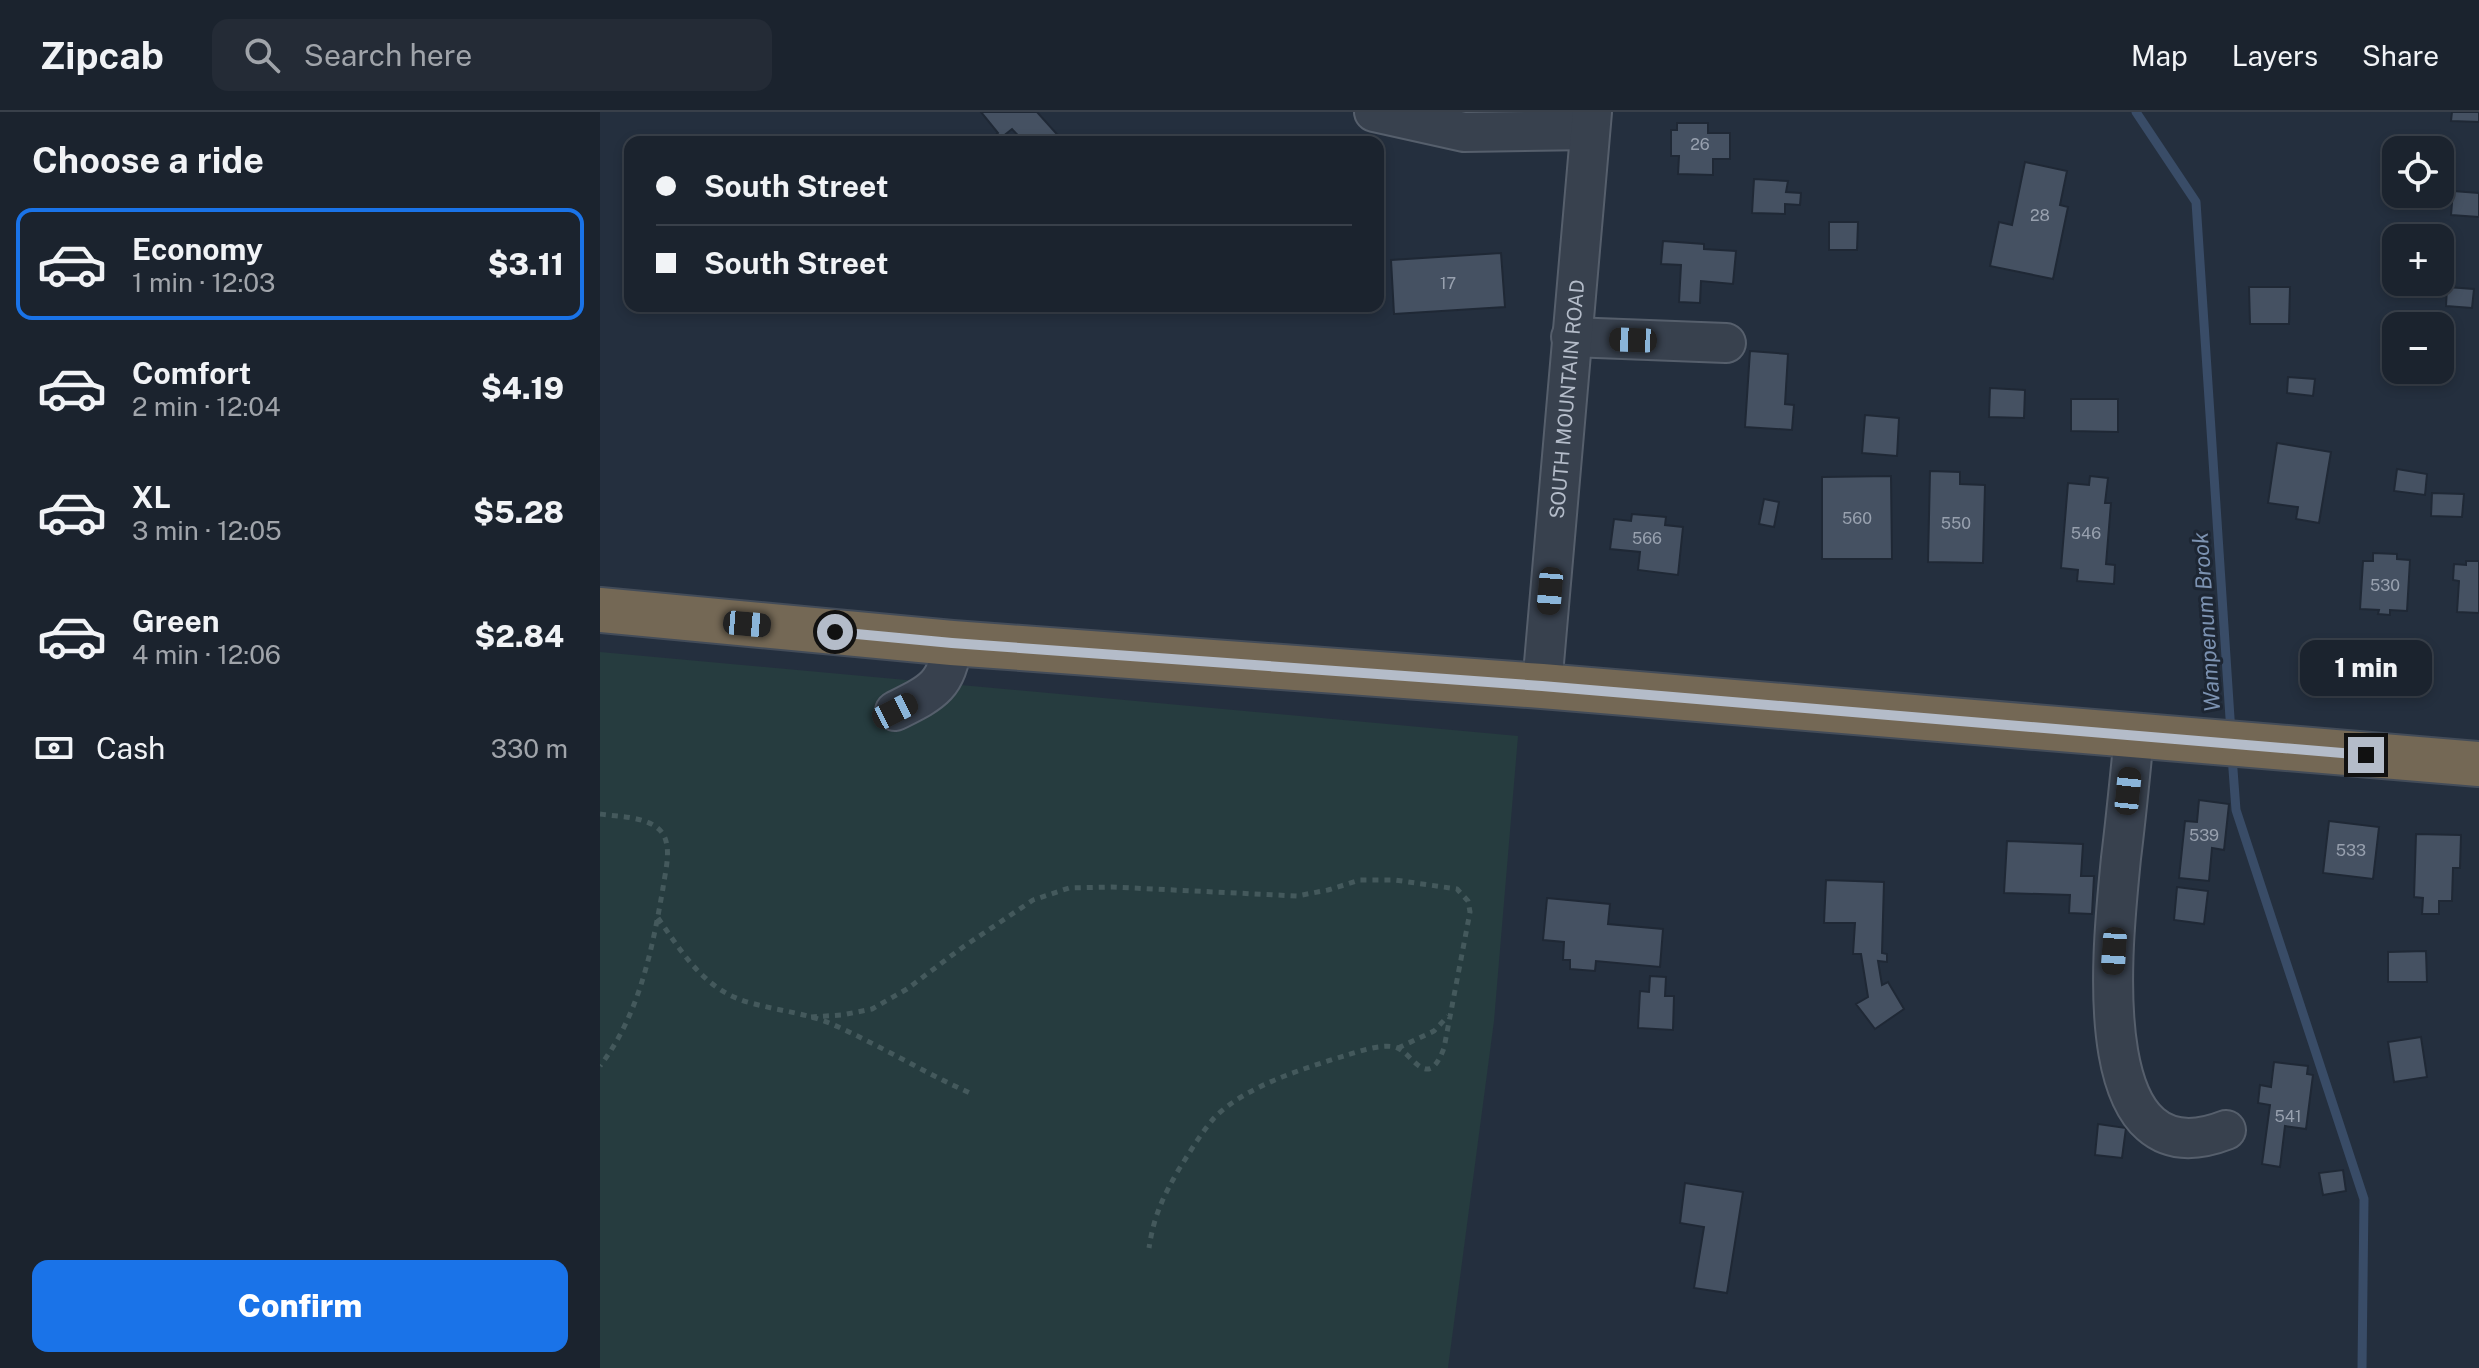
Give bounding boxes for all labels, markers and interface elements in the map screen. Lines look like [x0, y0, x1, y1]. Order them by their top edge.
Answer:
search box [212, 19, 772, 91]
text: Zipcab [40, 33, 164, 78]
icon: search [240, 33, 284, 77]
text: Search here [304, 37, 472, 73]
text: Map [2131, 39, 2188, 72]
text: Layers [2232, 39, 2318, 72]
text: Share [2362, 39, 2439, 72]
house number: 26 [1690, 135, 1710, 154]
map controls [2382, 136, 2454, 384]
button: locate [2382, 136, 2454, 208]
text: Choose a ride [32, 139, 264, 181]
text: South Street [704, 168, 888, 204]
house number: 28 [2030, 206, 2050, 225]
button: + [2382, 224, 2454, 296]
icon: car [36, 228, 108, 300]
text: Economy [132, 231, 263, 267]
text: South Street [704, 245, 888, 281]
text: $3.11 [488, 246, 564, 282]
text: 1 min · 12:03 [132, 267, 276, 298]
house number: 17 [1440, 274, 1456, 293]
street label: SOUTH MOUNTAIN ROAD [1545, 278, 1589, 520]
button: − [2382, 312, 2454, 384]
car [1609, 327, 1657, 353]
icon: car [36, 352, 108, 424]
text: Comfort [132, 355, 251, 391]
text: $4.19 [481, 370, 564, 406]
text: 2 min · 12:04 [132, 391, 281, 422]
icon: car [36, 476, 108, 548]
text: XL [132, 479, 171, 515]
text: $5.28 [473, 494, 564, 530]
house number: 560 [1842, 509, 1872, 528]
house number: 550 [1941, 514, 1971, 533]
text: 3 min · 12:05 [132, 515, 282, 546]
house number: 546 [2071, 524, 2101, 543]
house number: 566 [1632, 529, 1662, 548]
water label: Wampenum Brook [2187, 531, 2225, 713]
car [1536, 566, 1564, 616]
house number: 530 [2370, 576, 2400, 595]
icon: car [36, 600, 108, 672]
text: Green [132, 603, 219, 639]
car [722, 610, 772, 638]
route start [817, 614, 853, 650]
text: $2.84 [475, 618, 564, 654]
text: 4 min · 12:06 [132, 639, 281, 670]
callout: 1 min [2300, 639, 2432, 695]
text: 1 min [2334, 652, 2398, 683]
car [868, 689, 922, 733]
icon: cash [32, 726, 76, 770]
text: Cash [96, 730, 165, 766]
text: 330 m [491, 733, 568, 764]
route end [2348, 737, 2384, 773]
car [2114, 766, 2142, 816]
house number: 539 [2189, 826, 2219, 845]
house number: 533 [2336, 841, 2366, 860]
car [2100, 926, 2128, 976]
house number: 541 [2275, 1107, 2301, 1126]
button: Confirm [32, 1260, 568, 1352]

